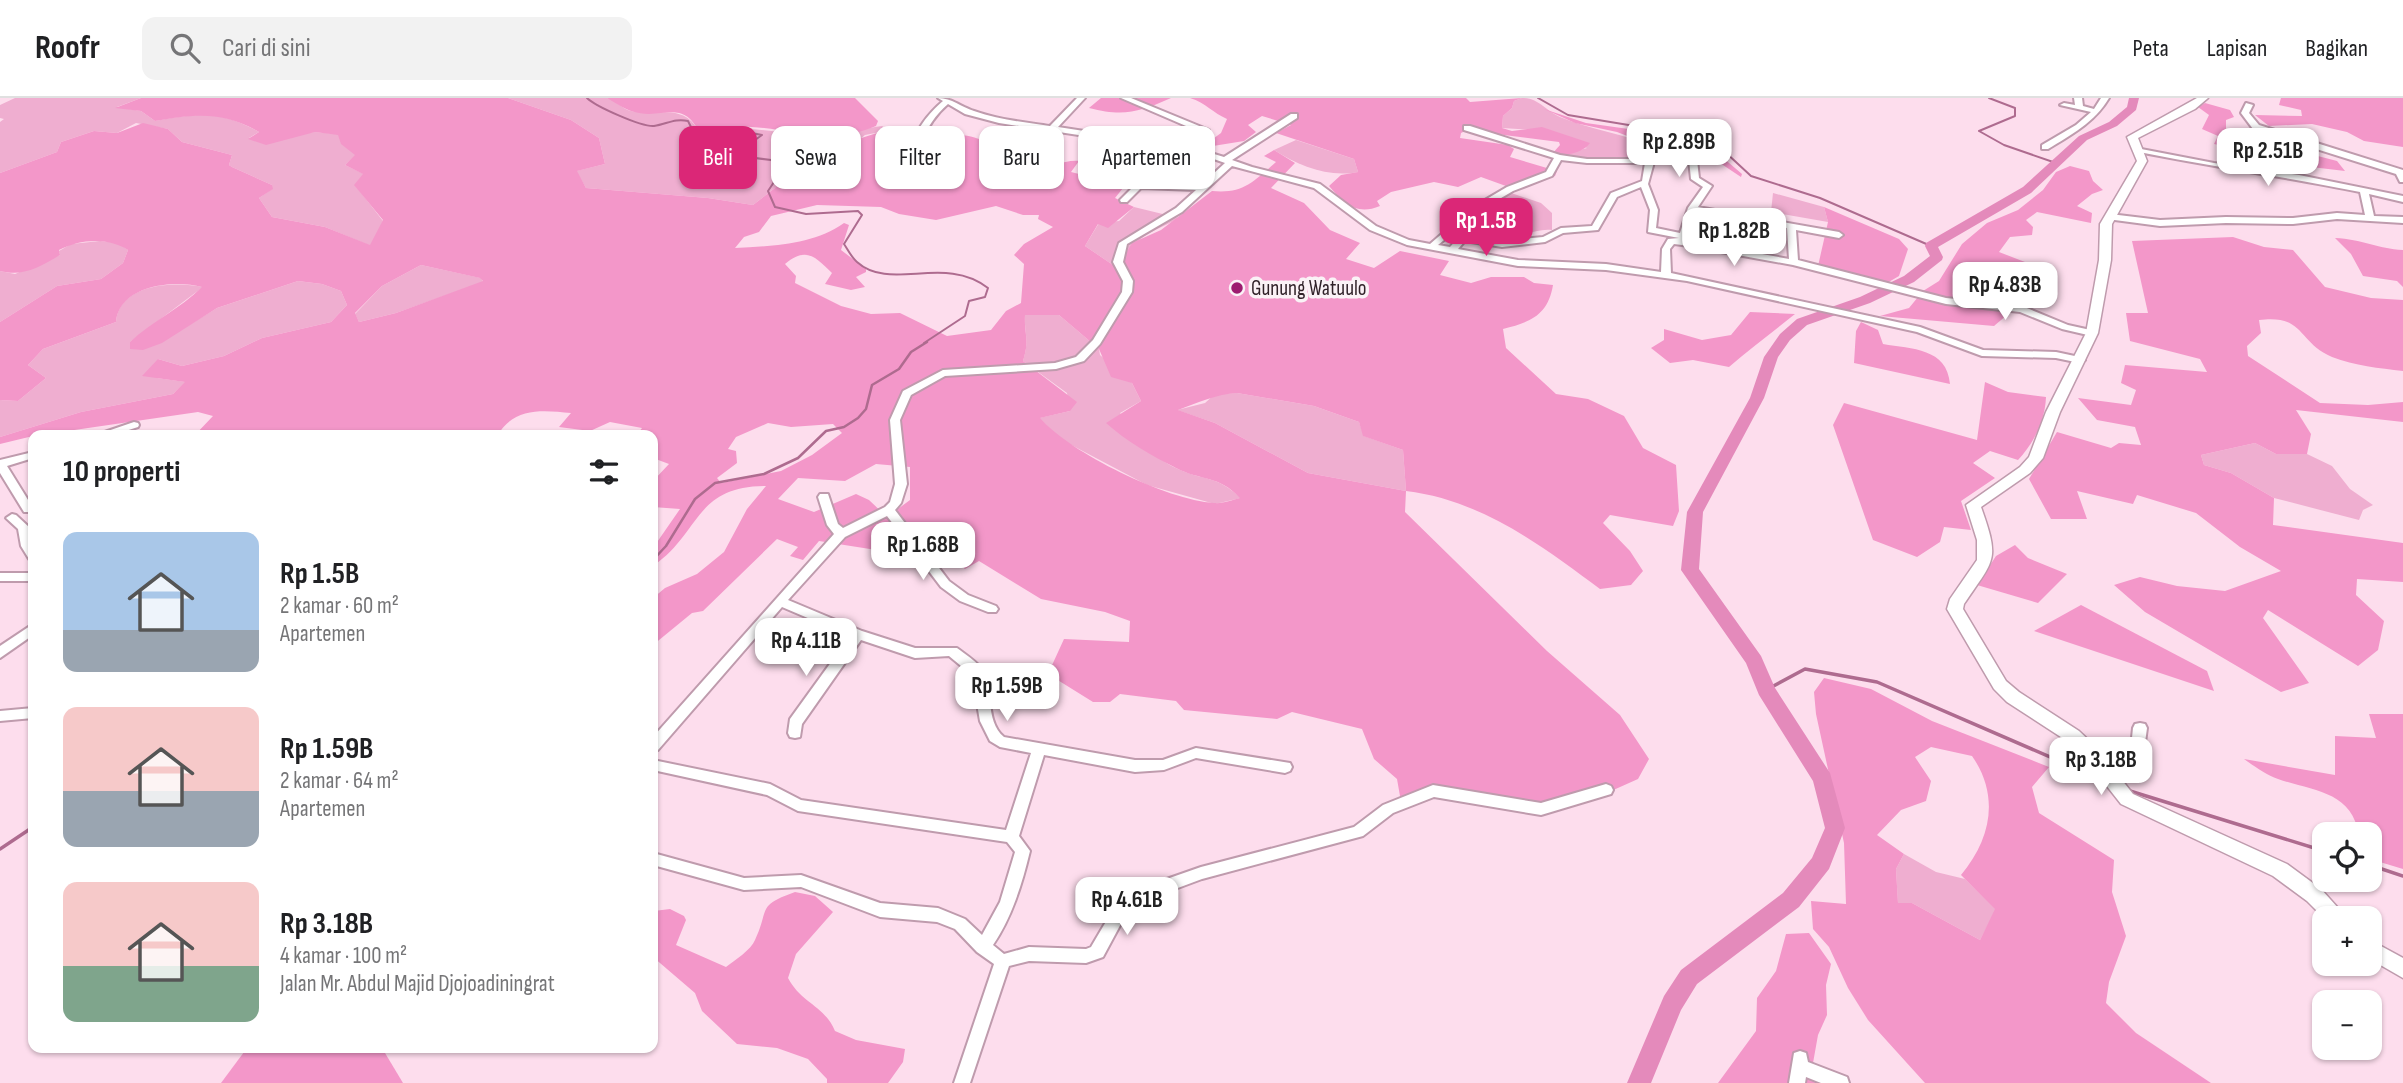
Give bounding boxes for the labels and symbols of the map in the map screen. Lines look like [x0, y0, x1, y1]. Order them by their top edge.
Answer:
pin: Rp 2.89B [1607, 120, 1751, 179]
pin: Rp 2.51B [2196, 129, 2340, 188]
pin: Rp 1.5B [1421, 198, 1551, 258]
pin: Rp 1.82B [1662, 208, 1806, 268]
pin: Rp 4.83B [1933, 262, 2077, 322]
place label: Gunung Watuulo [1251, 276, 1367, 301]
marker: Gunung Watuulo [1229, 280, 1245, 296]
pin: Rp 1.68B [851, 522, 995, 582]
pin: Rp 4.11B [734, 618, 878, 678]
pin: Rp 1.59B [935, 664, 1079, 723]
pin: Rp 3.18B [2029, 738, 2173, 797]
pin: Rp 4.61B [1055, 878, 1199, 937]

